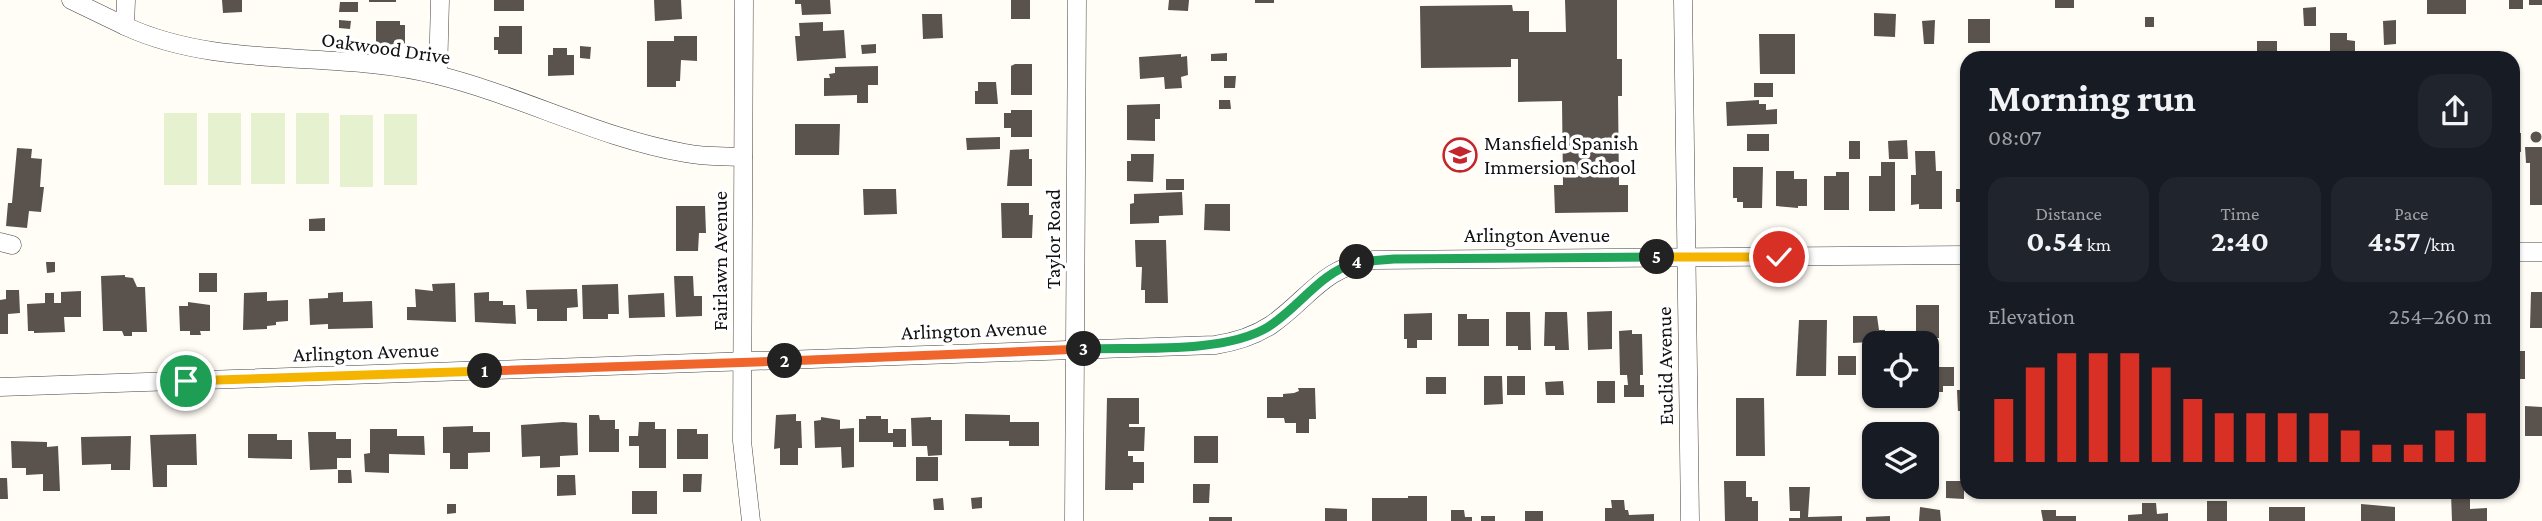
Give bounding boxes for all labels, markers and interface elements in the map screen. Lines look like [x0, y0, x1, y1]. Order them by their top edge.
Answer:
street label: Oakwood Drive [320, 27, 452, 69]
button: share [2418, 74, 2492, 148]
text: Morning run [1988, 77, 2196, 119]
text: 08:07 [1988, 124, 2042, 150]
place label: Mansfield Spanish Immersion School [1484, 131, 1639, 179]
school or university icon: Mansfield Spanish Immersion School [1441, 136, 1479, 174]
street label: Taylor Road [1041, 189, 1065, 289]
street label: Fairlawn Avenue [708, 191, 732, 331]
text: Distance [2035, 203, 2102, 224]
text: Time [2221, 203, 2259, 224]
text: Pace [2394, 203, 2428, 224]
street label: Arlington Avenue [1464, 223, 1610, 247]
text: 0.54 [2026, 224, 2083, 257]
text: 2:40 [2211, 224, 2269, 257]
text: 4:57 [2367, 224, 2420, 257]
pin [1749, 227, 1809, 287]
text: km [2083, 234, 2111, 255]
text: /km [2420, 234, 2455, 255]
icon: check [1760, 238, 1798, 276]
pin: 5 [1640, 240, 1674, 274]
pin: 4 [1340, 244, 1374, 280]
text: 5 [1652, 246, 1661, 267]
text: 4 [1351, 251, 1362, 272]
text: Elevation [1988, 303, 2075, 329]
text: 254–260 m [2389, 303, 2492, 329]
street label: Euclid Avenue [1652, 306, 1678, 426]
street label: Arlington Avenue [901, 315, 1047, 345]
map controls [1862, 331, 1939, 499]
button: locate [1862, 331, 1939, 408]
pin: 3 [1066, 332, 1102, 366]
street label: Arlington Avenue [293, 337, 439, 367]
text: 3 [1079, 338, 1088, 359]
pin: 2 [768, 344, 802, 378]
text: 2 [780, 350, 789, 371]
pin [156, 351, 216, 411]
pin: 1 [468, 354, 503, 388]
text: 1 [481, 360, 488, 381]
icon: arrive [167, 362, 205, 400]
button: layers [1862, 422, 1939, 499]

